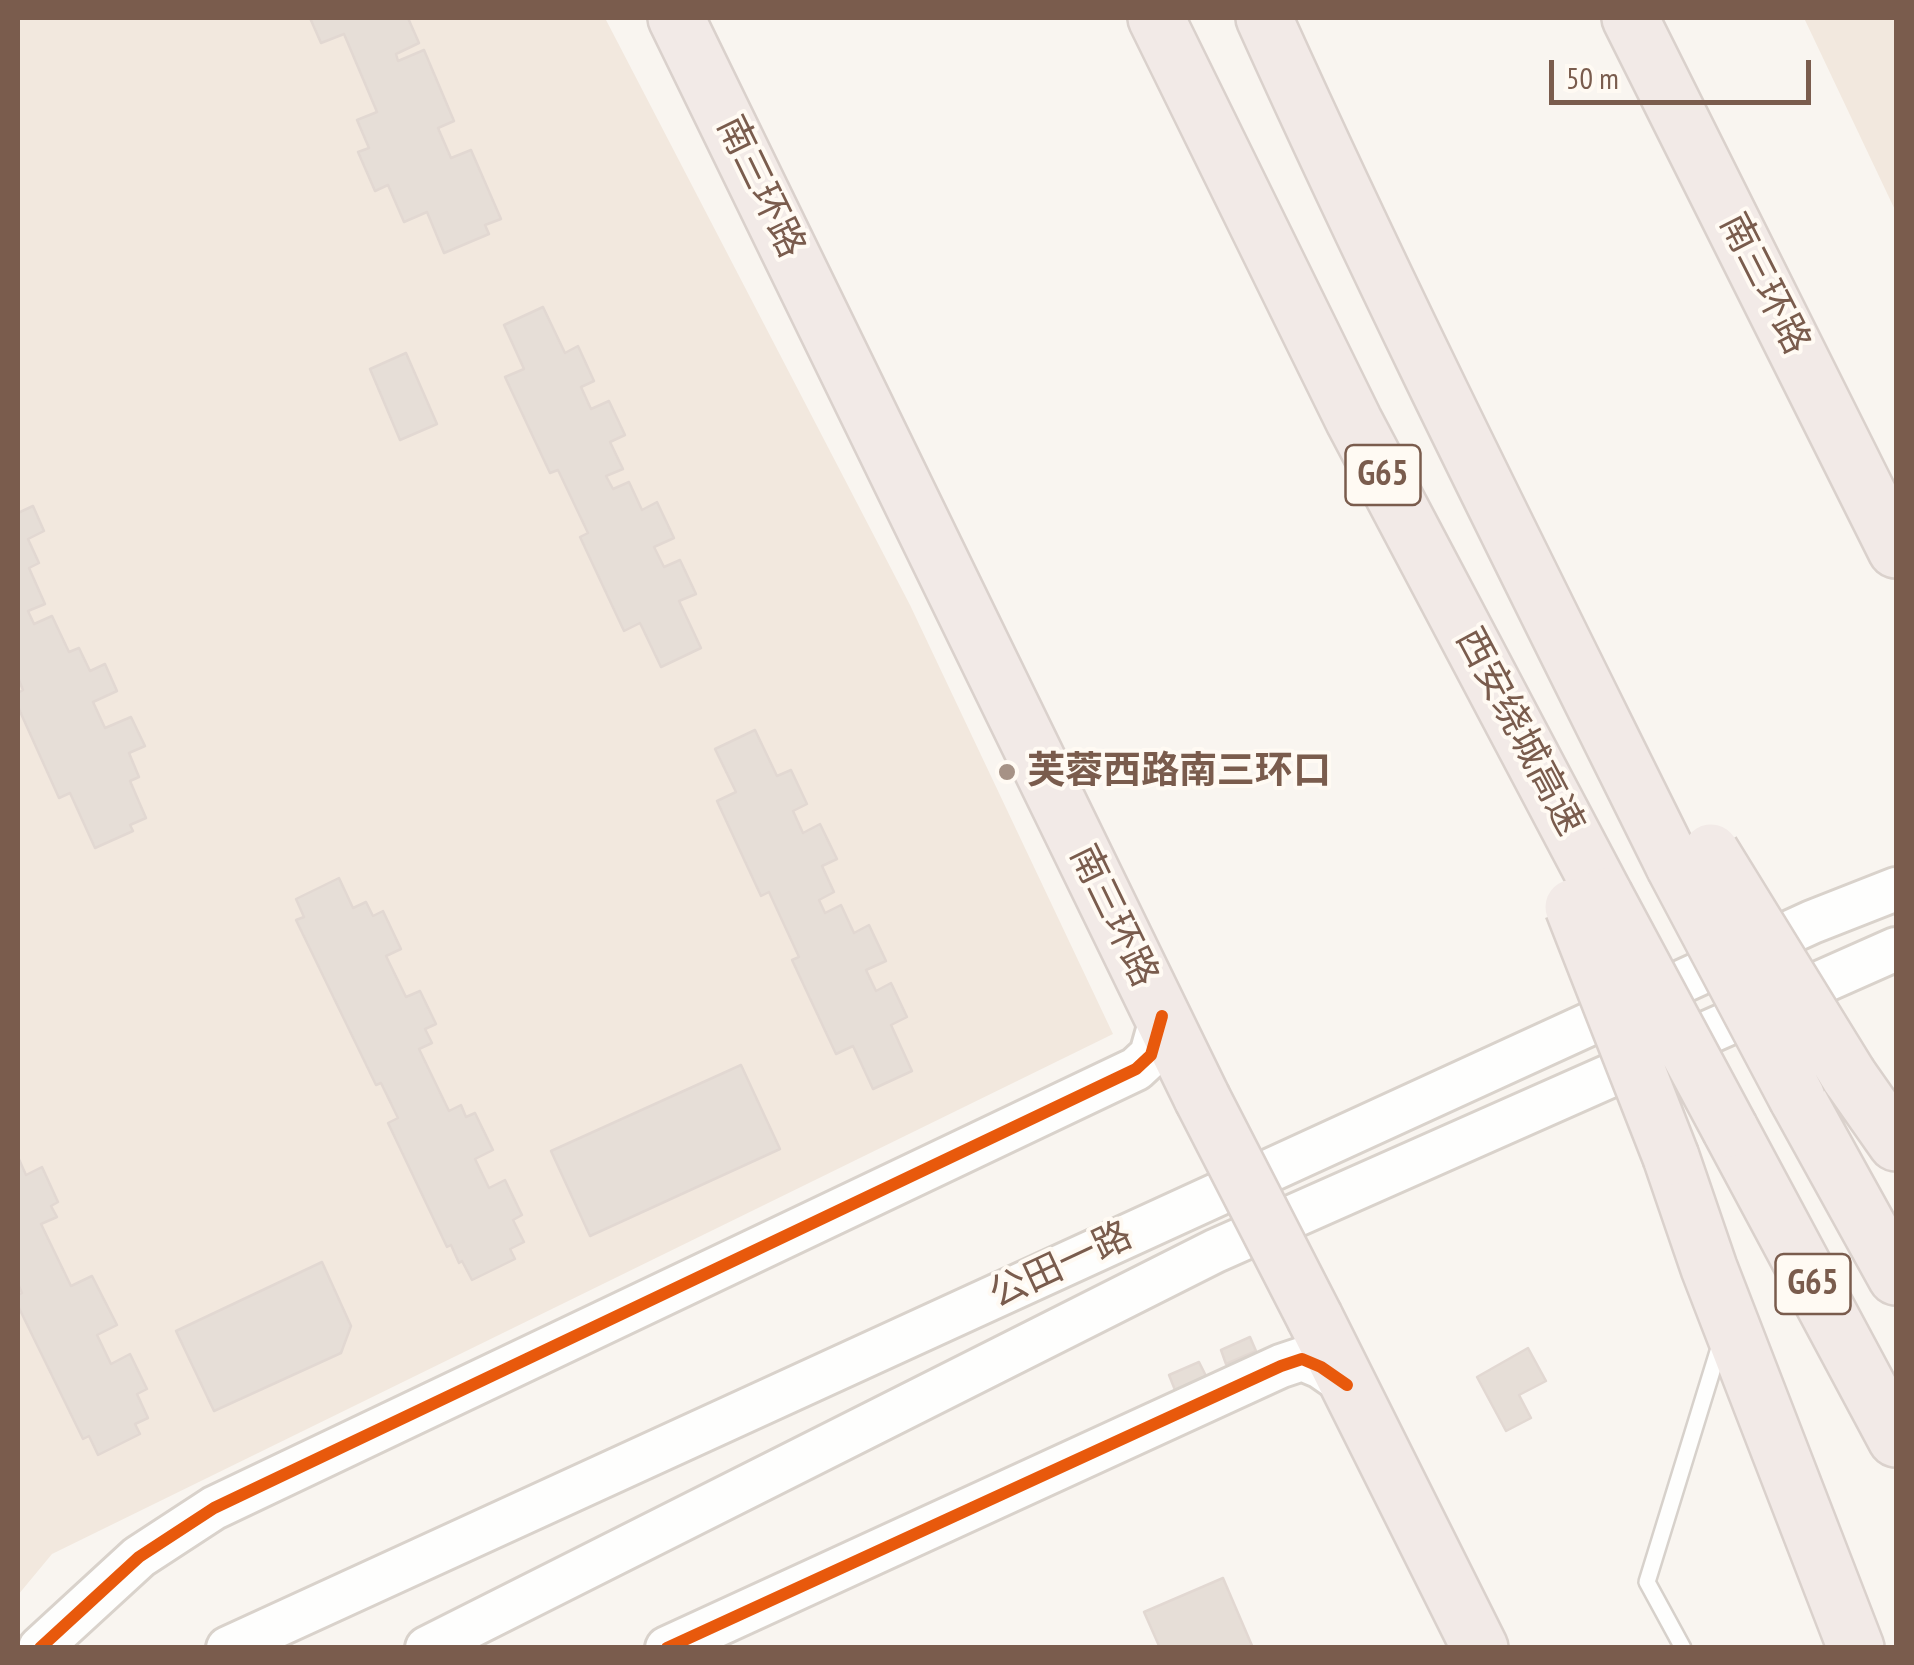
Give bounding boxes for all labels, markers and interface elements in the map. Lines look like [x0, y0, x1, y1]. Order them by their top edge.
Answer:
scale bar [1554, 40, 1816, 102]
text: 50 m [1566, 58, 1619, 97]
street label: 南三环路 [706, 109, 814, 265]
street label: 南三环路 [1709, 206, 1819, 362]
road number: G65 [1346, 445, 1420, 505]
street label: 西安绕城高速 [1445, 621, 1593, 843]
place label: 芙蓉西路南三环口 [1027, 749, 1331, 795]
marker: 芙蓉西路南三环口 [996, 761, 1018, 783]
street label: 南三环路 [1059, 838, 1167, 994]
street label: 公田一路 [982, 1213, 1140, 1319]
road number: G65 [1776, 1254, 1850, 1314]

